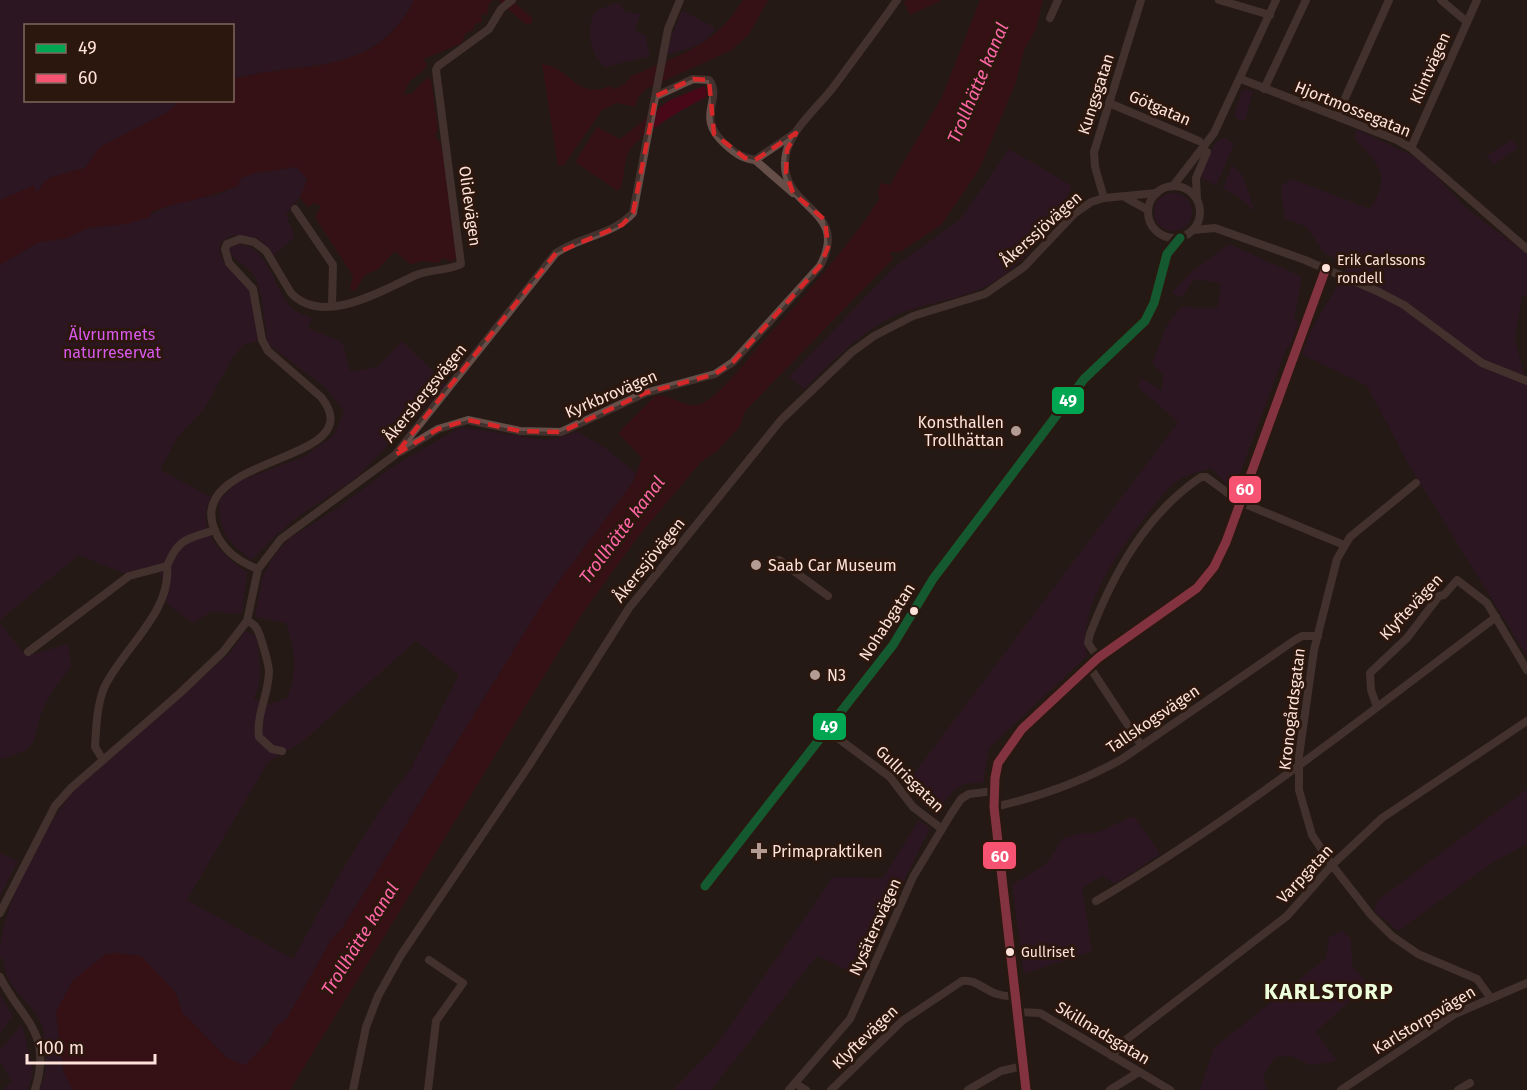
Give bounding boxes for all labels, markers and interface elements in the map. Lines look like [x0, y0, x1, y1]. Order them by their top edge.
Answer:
water label: Trollhätte kanal [943, 19, 1013, 147]
legend [24, 24, 234, 102]
street label: Klintvägen [1406, 29, 1454, 107]
text: 49 [78, 37, 97, 59]
street label: Kungsgatan [1074, 51, 1118, 137]
text: 60 [78, 67, 98, 89]
street label: Hjortmossegatan [1292, 77, 1414, 141]
street label: Götgatan [1126, 86, 1194, 130]
street label: Olidevägen [455, 165, 485, 247]
street label: Åkerssjövägen [996, 187, 1086, 270]
place label: Erik Carlssons rondell [1337, 252, 1426, 287]
marker: Erik Carlssons rondell [1320, 262, 1332, 274]
park label: Älvrummets naturreservat [63, 325, 161, 362]
street label: Åkersbergsvägen [379, 339, 471, 446]
street label: Kyrkbrovägen [562, 366, 660, 422]
line badge: 49 [1051, 386, 1085, 415]
text: 49 [1059, 391, 1077, 410]
place label: Konsthallen Trollhättan [918, 413, 1004, 450]
marker: Konsthallen Trollhättan [1009, 424, 1023, 438]
water label: Trollhätte kanal [574, 472, 670, 588]
line badge: 60 [1228, 475, 1262, 504]
text: 60 [1236, 480, 1254, 499]
street label: Åkerssjövägen [609, 513, 689, 606]
place label: Saab Car Museum [768, 556, 897, 575]
marker: Saab Car Museum [749, 558, 763, 572]
street label: Klyftevägen [1376, 570, 1446, 644]
street label: Nohabgatan [855, 580, 919, 664]
unlabelled marker [908, 605, 920, 617]
street label: Kronogårdsgatan [1275, 647, 1309, 771]
place label: N3 [827, 666, 846, 685]
marker: N3 [808, 668, 822, 682]
street label: Tallskogsvägen [1103, 681, 1203, 757]
line badge: 49 [812, 712, 847, 741]
text: 49 [820, 717, 838, 736]
street label: Gullrisgatan [872, 742, 948, 816]
line badge: 60 [982, 841, 1017, 870]
street label: Varpgatan [1273, 841, 1337, 907]
marker: Primapraktiken [750, 842, 768, 860]
place label: Primapraktiken [772, 842, 883, 861]
text: 60 [991, 847, 1009, 866]
street label: Nysätersvägen [845, 875, 905, 979]
water label: Trollhätte kanal [317, 879, 403, 999]
place label: Gullriset [1021, 944, 1076, 961]
marker: Gullriset [1004, 946, 1016, 958]
district label: KARLSTORP [1264, 978, 1394, 1005]
street label: Karlstorpsvägen [1369, 982, 1479, 1058]
street label: Skillnadsgatan [1053, 997, 1153, 1069]
street label: Klyftevägen [828, 1001, 902, 1073]
scale bar [27, 1027, 154, 1065]
text: 100 m [36, 1037, 84, 1059]

